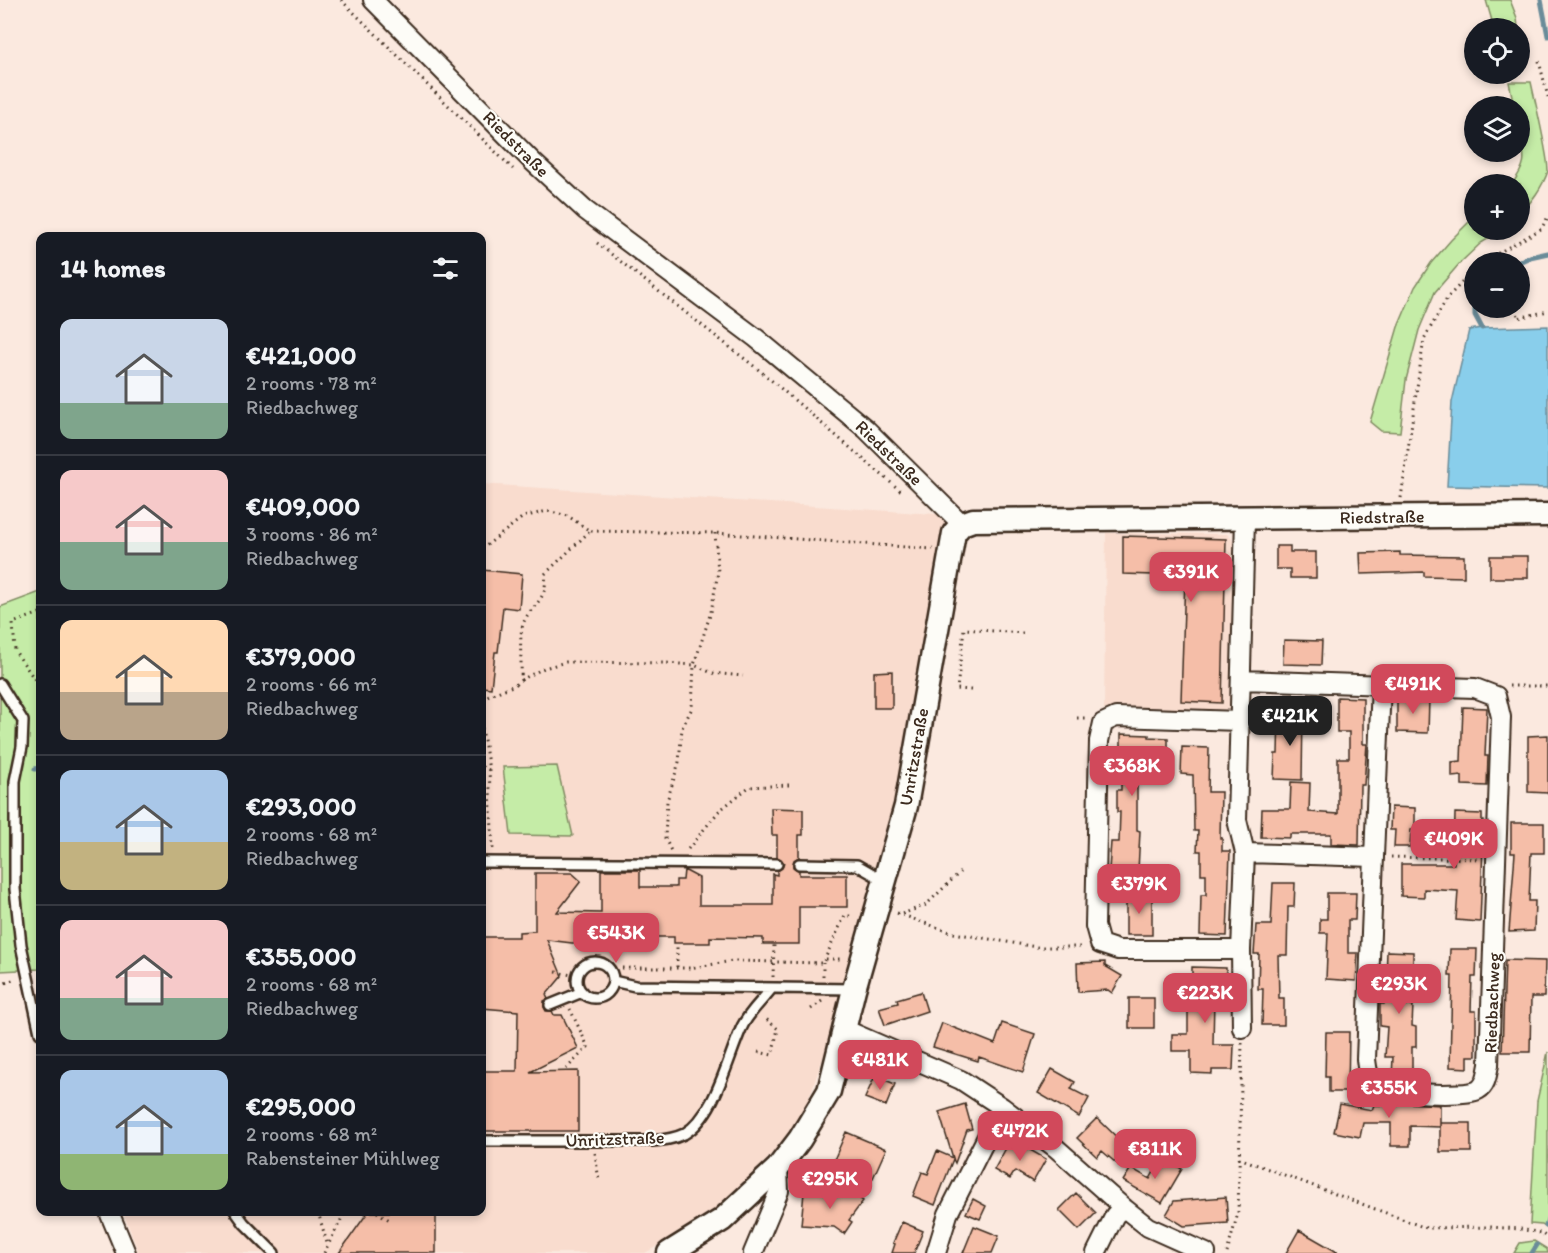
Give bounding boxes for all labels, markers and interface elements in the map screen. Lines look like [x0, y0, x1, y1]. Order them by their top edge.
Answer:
map controls [1464, 18, 1530, 318]
button: locate [1464, 18, 1530, 84]
button: layers [1464, 96, 1530, 162]
street label: Riedstraße [478, 106, 554, 182]
button: + [1464, 174, 1530, 240]
text: 14 homes [60, 252, 166, 284]
icon: filters [429, 252, 462, 285]
button: − [1464, 252, 1530, 318]
text: €421,000 [246, 339, 356, 371]
icon: home [108, 343, 180, 415]
text: 2 rooms · 78 m² [246, 371, 377, 395]
text: Riedbachweg [246, 395, 358, 419]
street label: Riedstraße [851, 416, 927, 490]
text: €409,000 [246, 490, 360, 522]
icon: home [108, 494, 180, 566]
street label: Riedstraße [1339, 505, 1425, 529]
text: 3 rooms · 86 m² [246, 522, 378, 546]
text: Riedbachweg [246, 546, 358, 570]
pin: €391K [1149, 552, 1233, 603]
text: €391K [1164, 559, 1218, 583]
text: €379,000 [246, 640, 356, 672]
icon: home [108, 644, 180, 716]
pin: €491K [1371, 664, 1455, 715]
text: €491K [1385, 671, 1441, 695]
text: 2 rooms · 66 m² [246, 672, 377, 696]
text: Riedbachweg [246, 696, 358, 720]
pin: €421K [1248, 696, 1332, 747]
text: €421K [1262, 703, 1318, 727]
street label: Unritzstraße [895, 706, 933, 808]
pin: €368K [1090, 746, 1174, 797]
text: €368K [1104, 753, 1160, 777]
text: €293,000 [246, 790, 357, 822]
icon: home [108, 794, 180, 866]
pin: €409K [1412, 819, 1496, 870]
text: 2 rooms · 68 m² [246, 822, 377, 846]
text: €409K [1425, 826, 1484, 850]
text: Riedbachweg [246, 846, 358, 870]
pin: €379K [1097, 864, 1181, 915]
text: €379K [1111, 871, 1167, 895]
pin: €543K [574, 913, 658, 964]
text: €543K [587, 920, 645, 944]
text: €355,000 [246, 940, 357, 972]
icon: home [108, 944, 180, 1016]
street label: Riedbachweg [1479, 951, 1505, 1054]
pin: €293K [1357, 964, 1441, 1015]
text: €293K [1371, 971, 1427, 995]
text: 2 rooms · 68 m² [246, 972, 377, 996]
pin: €223K [1163, 973, 1247, 1024]
text: €223K [1177, 980, 1233, 1004]
text: Riedbachweg [246, 996, 358, 1020]
pin: €481K [838, 1040, 922, 1091]
text: €481K [852, 1047, 908, 1071]
pin: €355K [1347, 1068, 1431, 1119]
text: €355K [1361, 1075, 1417, 1099]
text: €295,000 [246, 1090, 356, 1122]
icon: home [108, 1094, 180, 1166]
pin: €472K [978, 1111, 1062, 1162]
text: €472K [992, 1118, 1048, 1142]
text: 2 rooms · 68 m² [246, 1122, 377, 1146]
street label: Unritzstraße [565, 1126, 665, 1152]
pin: €811K [1113, 1129, 1197, 1180]
text: €811K [1128, 1136, 1182, 1160]
text: Rabensteiner Mühlweg [246, 1146, 440, 1170]
pin: €295K [788, 1159, 872, 1210]
text: €295K [802, 1166, 858, 1190]

